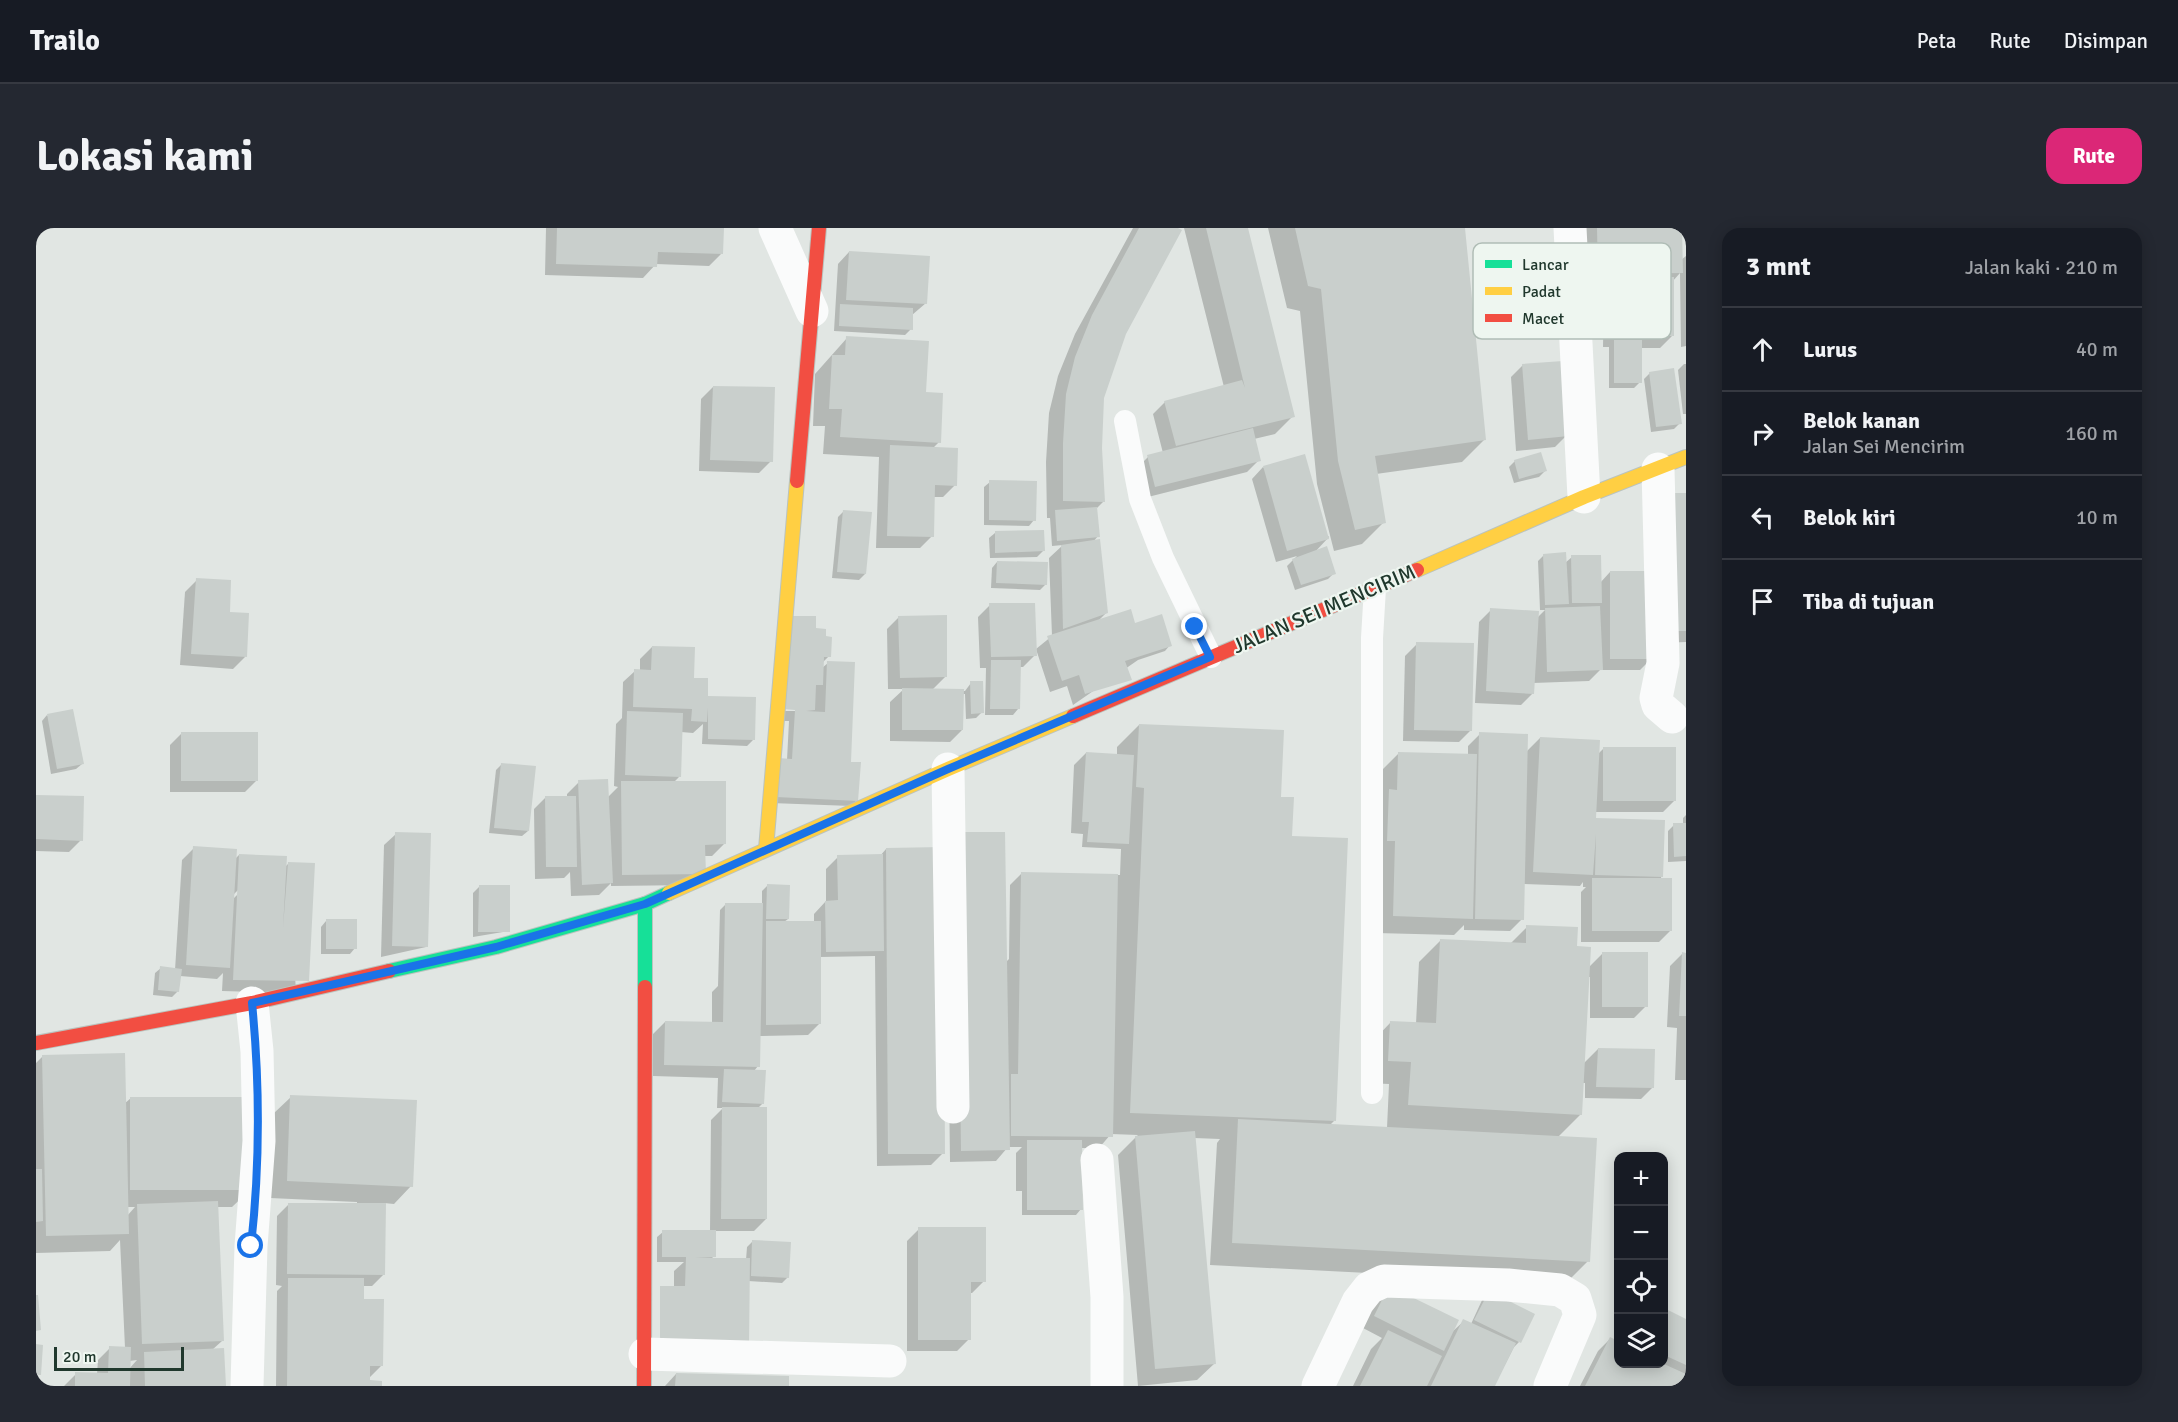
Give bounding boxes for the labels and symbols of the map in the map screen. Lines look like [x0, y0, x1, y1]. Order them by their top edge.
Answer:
legend [1473, 243, 1671, 339]
text: Lancar [1522, 255, 1569, 275]
text: Padat [1522, 282, 1561, 302]
text: Macet [1522, 309, 1564, 329]
street label: JALAN SEI MENCIRIM [1229, 559, 1419, 659]
route end [1181, 613, 1207, 639]
route start [237, 1232, 263, 1258]
scale bar [54, 1344, 184, 1372]

